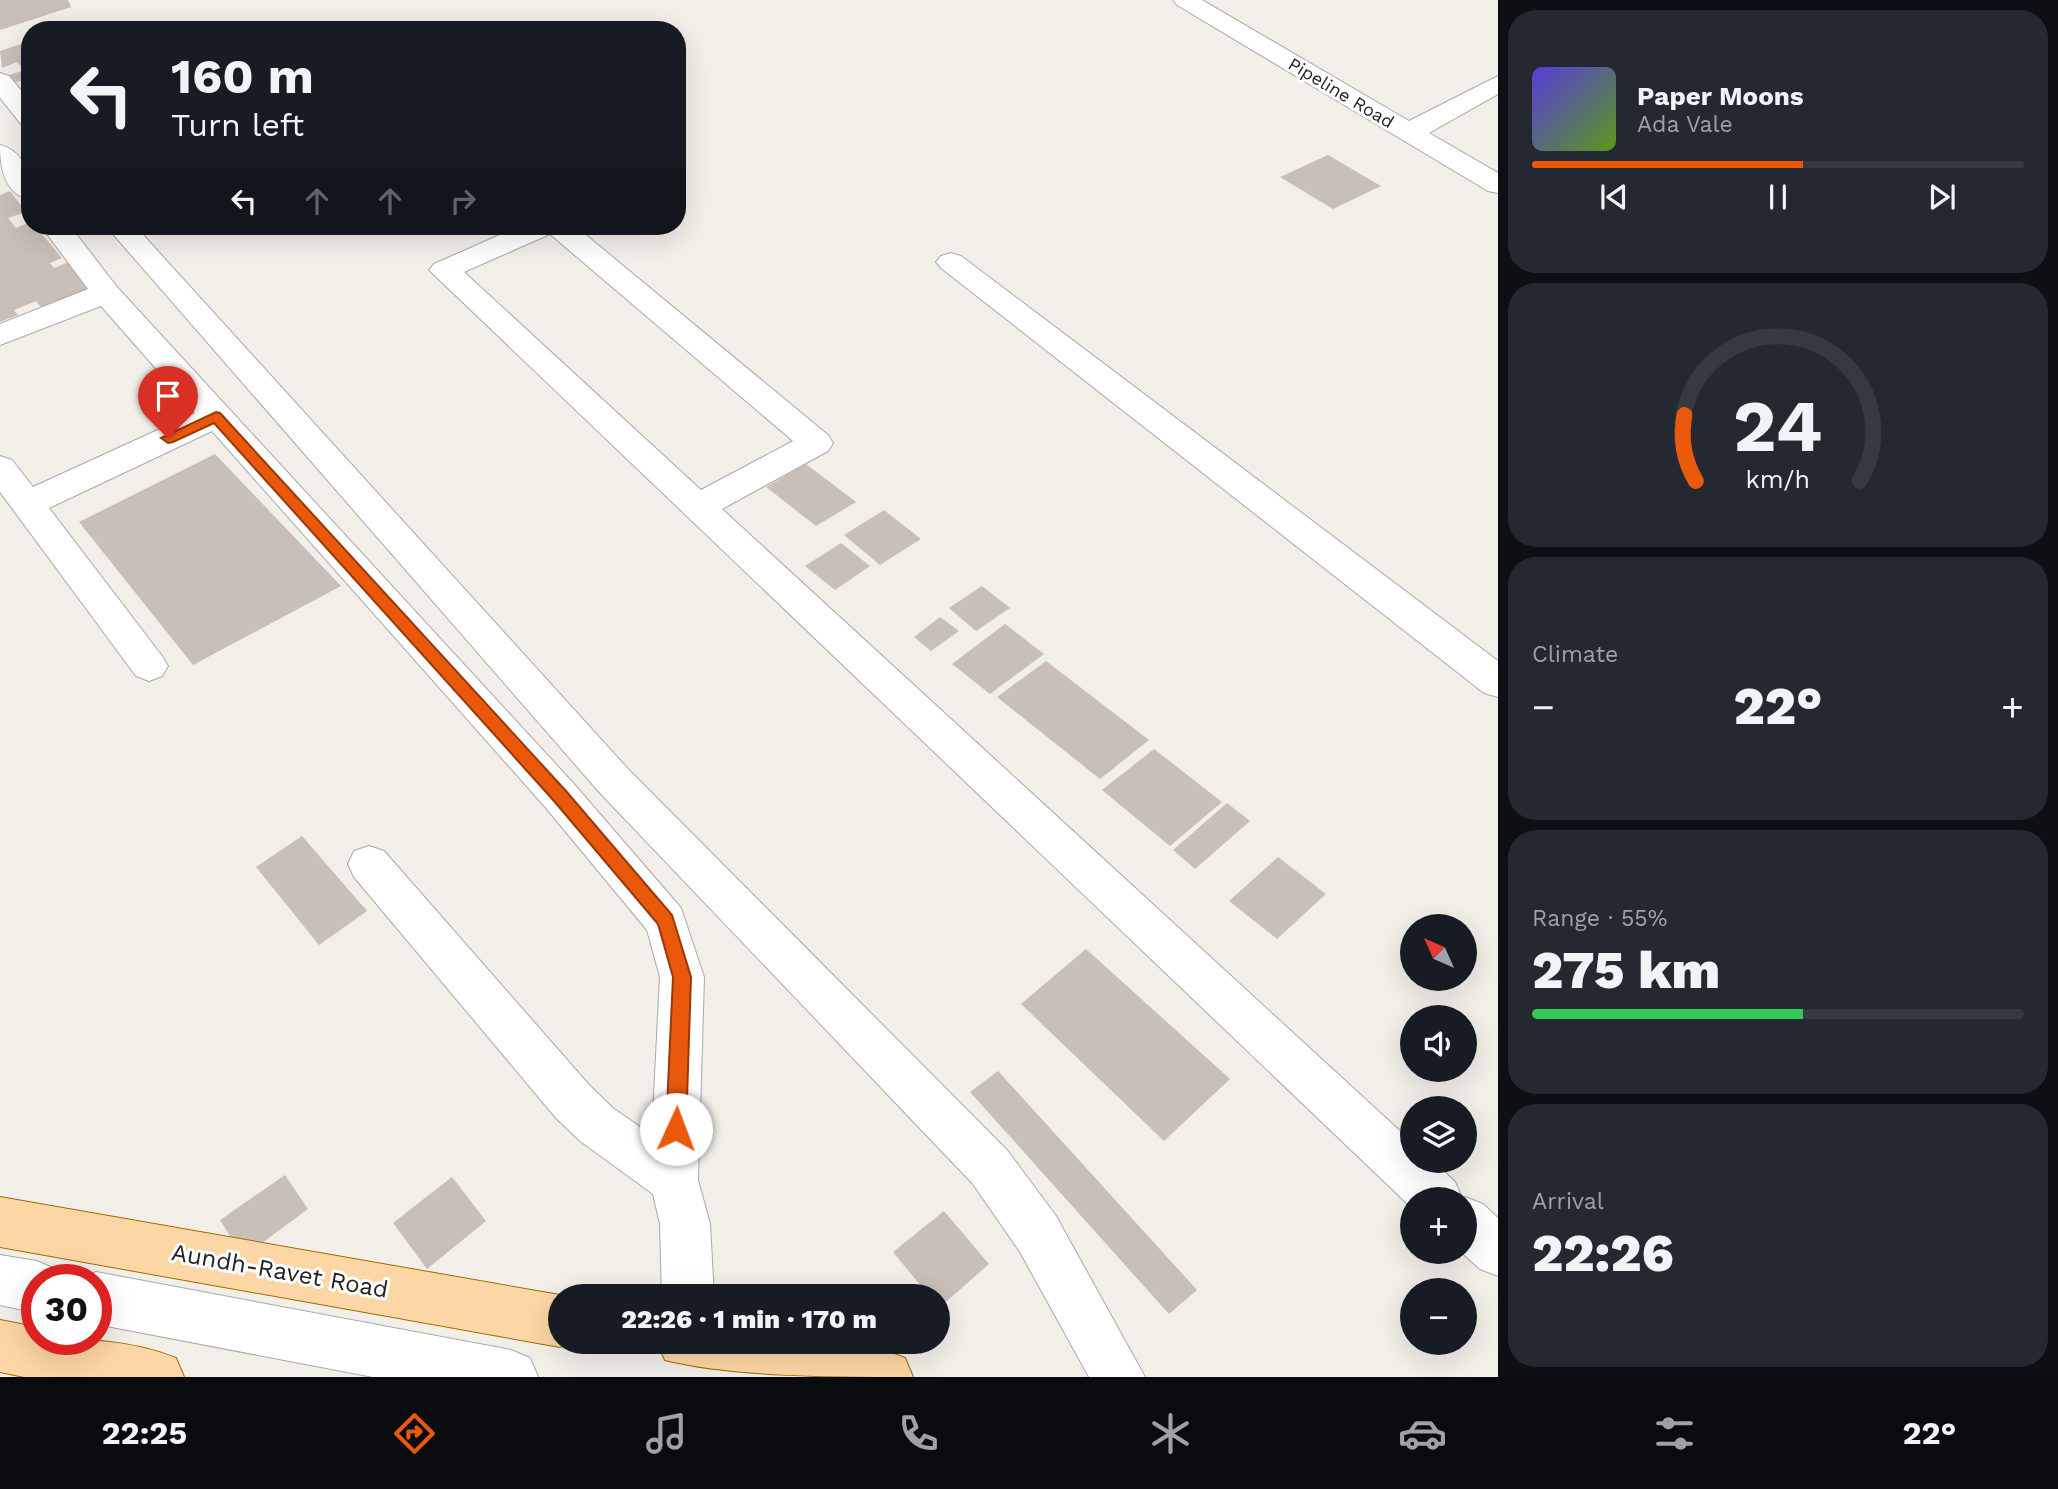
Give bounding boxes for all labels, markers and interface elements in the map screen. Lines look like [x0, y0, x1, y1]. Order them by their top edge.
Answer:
text: 160 m [171, 47, 314, 105]
icon: left [56, 49, 147, 140]
street label: Pipeline Road [1285, 53, 1398, 132]
text: Paper Moons [1637, 81, 1804, 111]
text: Turn left [171, 106, 304, 144]
text: Ada Vale [1637, 111, 1733, 138]
icon: previous [1595, 178, 1633, 216]
icon: pause [1759, 178, 1797, 216]
icon: next [1923, 178, 1961, 216]
icon: left [225, 182, 263, 220]
icon: ahead [298, 182, 336, 220]
icon: ahead [371, 182, 409, 220]
icon: right [444, 182, 482, 220]
pin [138, 366, 198, 438]
icon: arrive [149, 377, 187, 415]
text: 24 [1733, 384, 1823, 470]
text: km/h [1746, 465, 1810, 494]
text: Climate [1532, 641, 1618, 668]
text: 22° [1734, 676, 1822, 737]
text: − [1532, 685, 1555, 729]
text: + [2001, 685, 2024, 729]
text: Range · 55% [1532, 905, 1667, 932]
north arrow [1400, 914, 1477, 990]
map controls [1400, 914, 1477, 1355]
text: 275 km [1532, 940, 1720, 1001]
button: sound [1400, 1005, 1477, 1082]
position arrow [639, 1092, 713, 1166]
button: layers [1400, 1096, 1477, 1173]
button: + [1400, 1187, 1477, 1264]
text: Arrival [1532, 1188, 1604, 1215]
text: 22:26 [1532, 1223, 1674, 1284]
street label: Aundh-Ravet Road [170, 1238, 390, 1304]
speed limit sign: 30 [21, 1264, 112, 1355]
button: − [1400, 1278, 1477, 1355]
text: 22:26 · 1 min · 170 m [621, 1304, 877, 1334]
icon: directions [390, 1409, 439, 1458]
icon: music [642, 1409, 691, 1458]
icon: phone [894, 1409, 943, 1458]
icon: climate [1146, 1409, 1195, 1458]
icon: car [1398, 1409, 1447, 1458]
icon: filters [1650, 1409, 1699, 1458]
text: 22:25 [102, 1414, 187, 1452]
text: 22° [1902, 1414, 1956, 1452]

